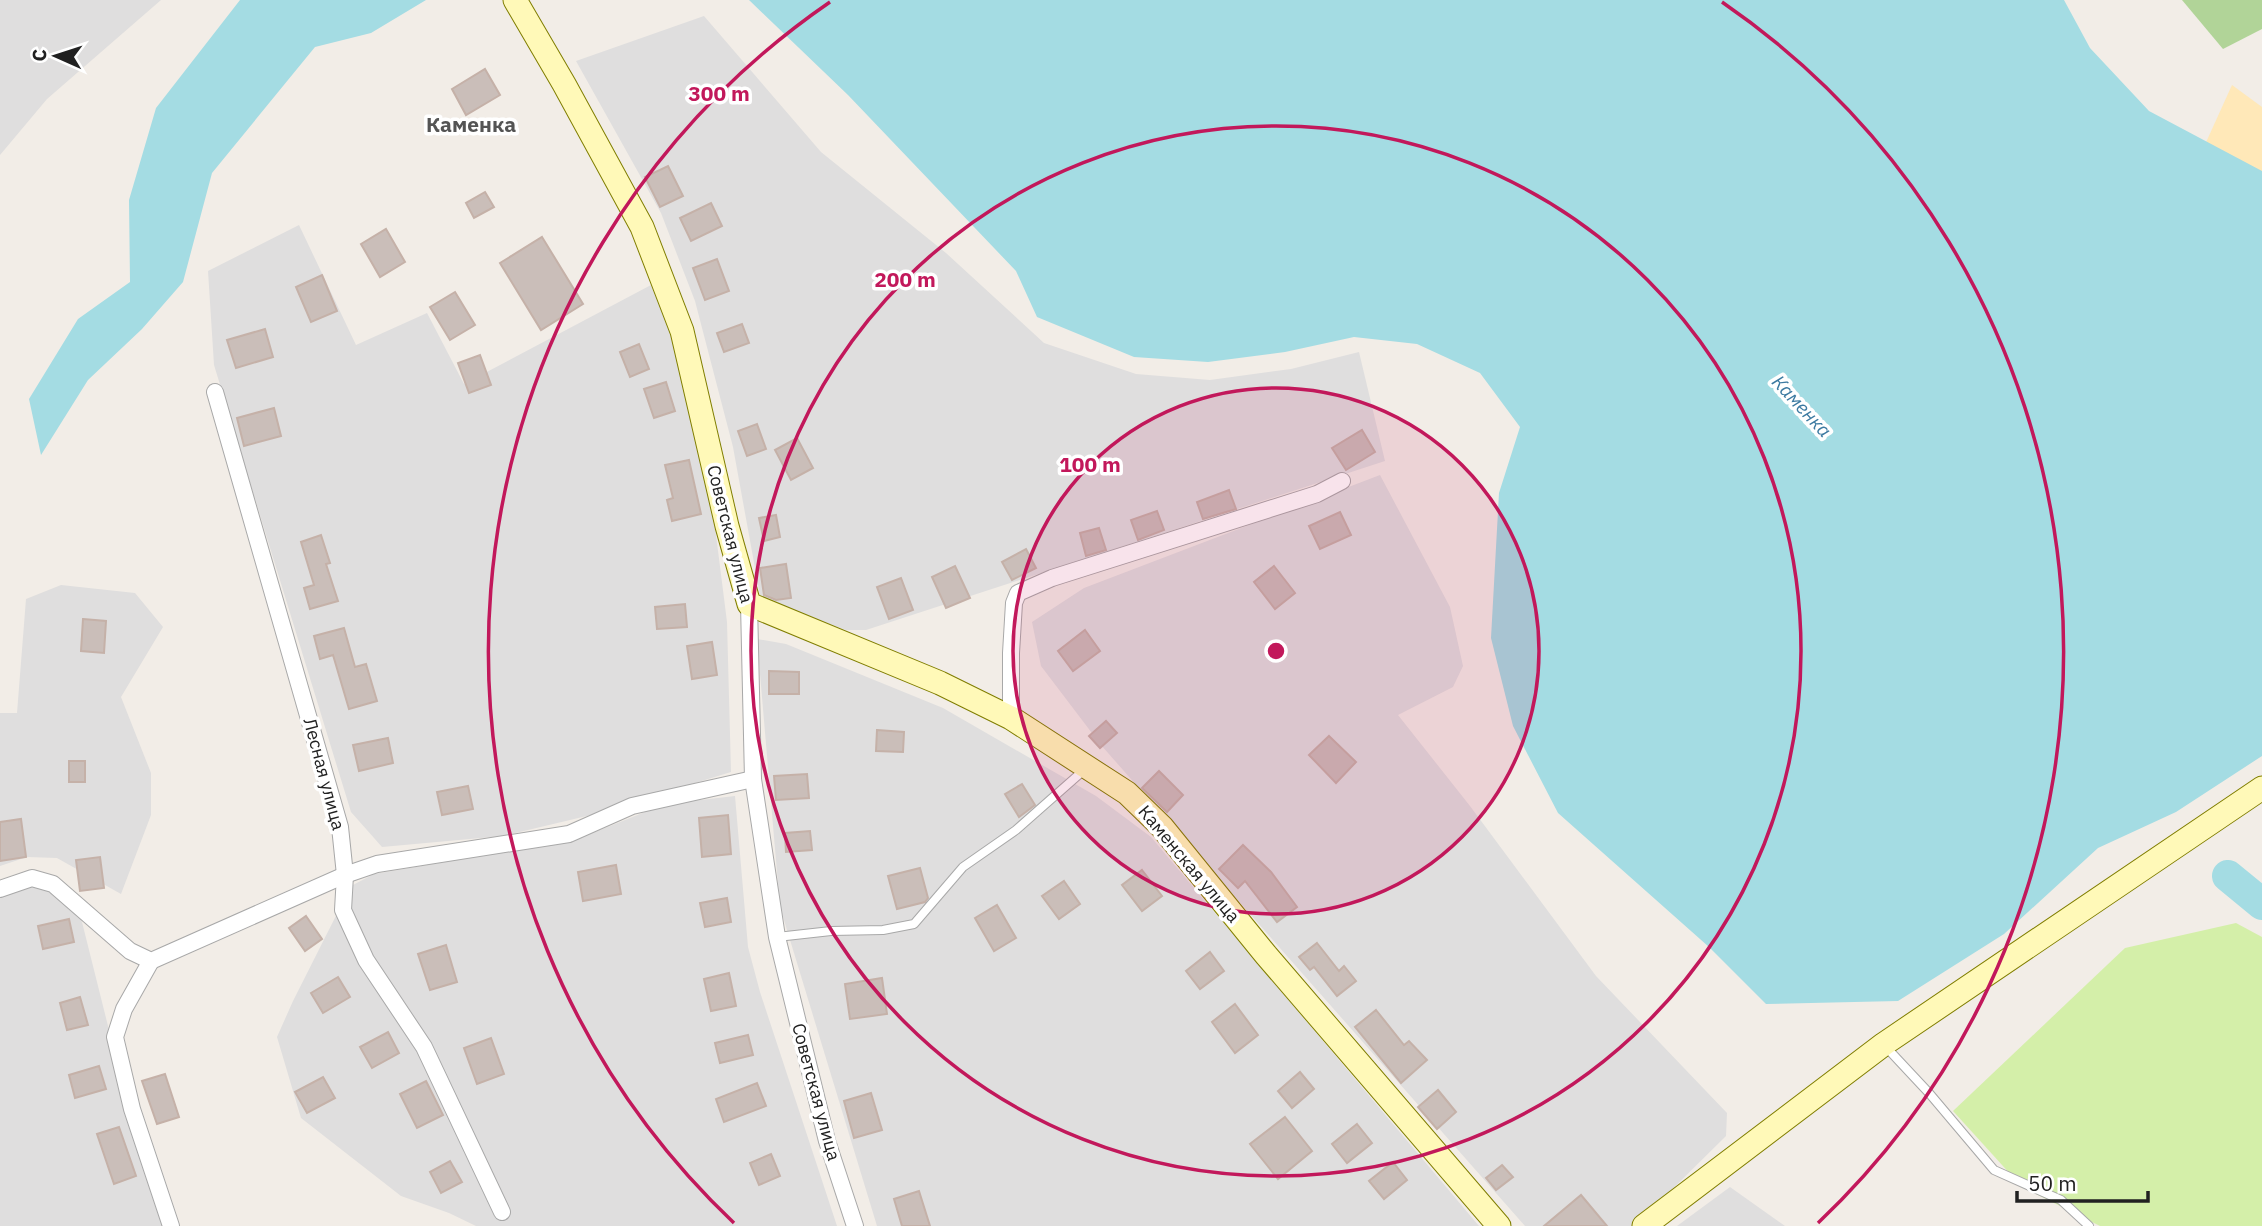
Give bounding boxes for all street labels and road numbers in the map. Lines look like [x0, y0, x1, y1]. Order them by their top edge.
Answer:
street label: Советская улица [702, 463, 759, 606]
street label: Лесная улица [298, 715, 351, 833]
street label: Каменская улица [1133, 800, 1246, 927]
street label: Советская улица [787, 1021, 846, 1163]

